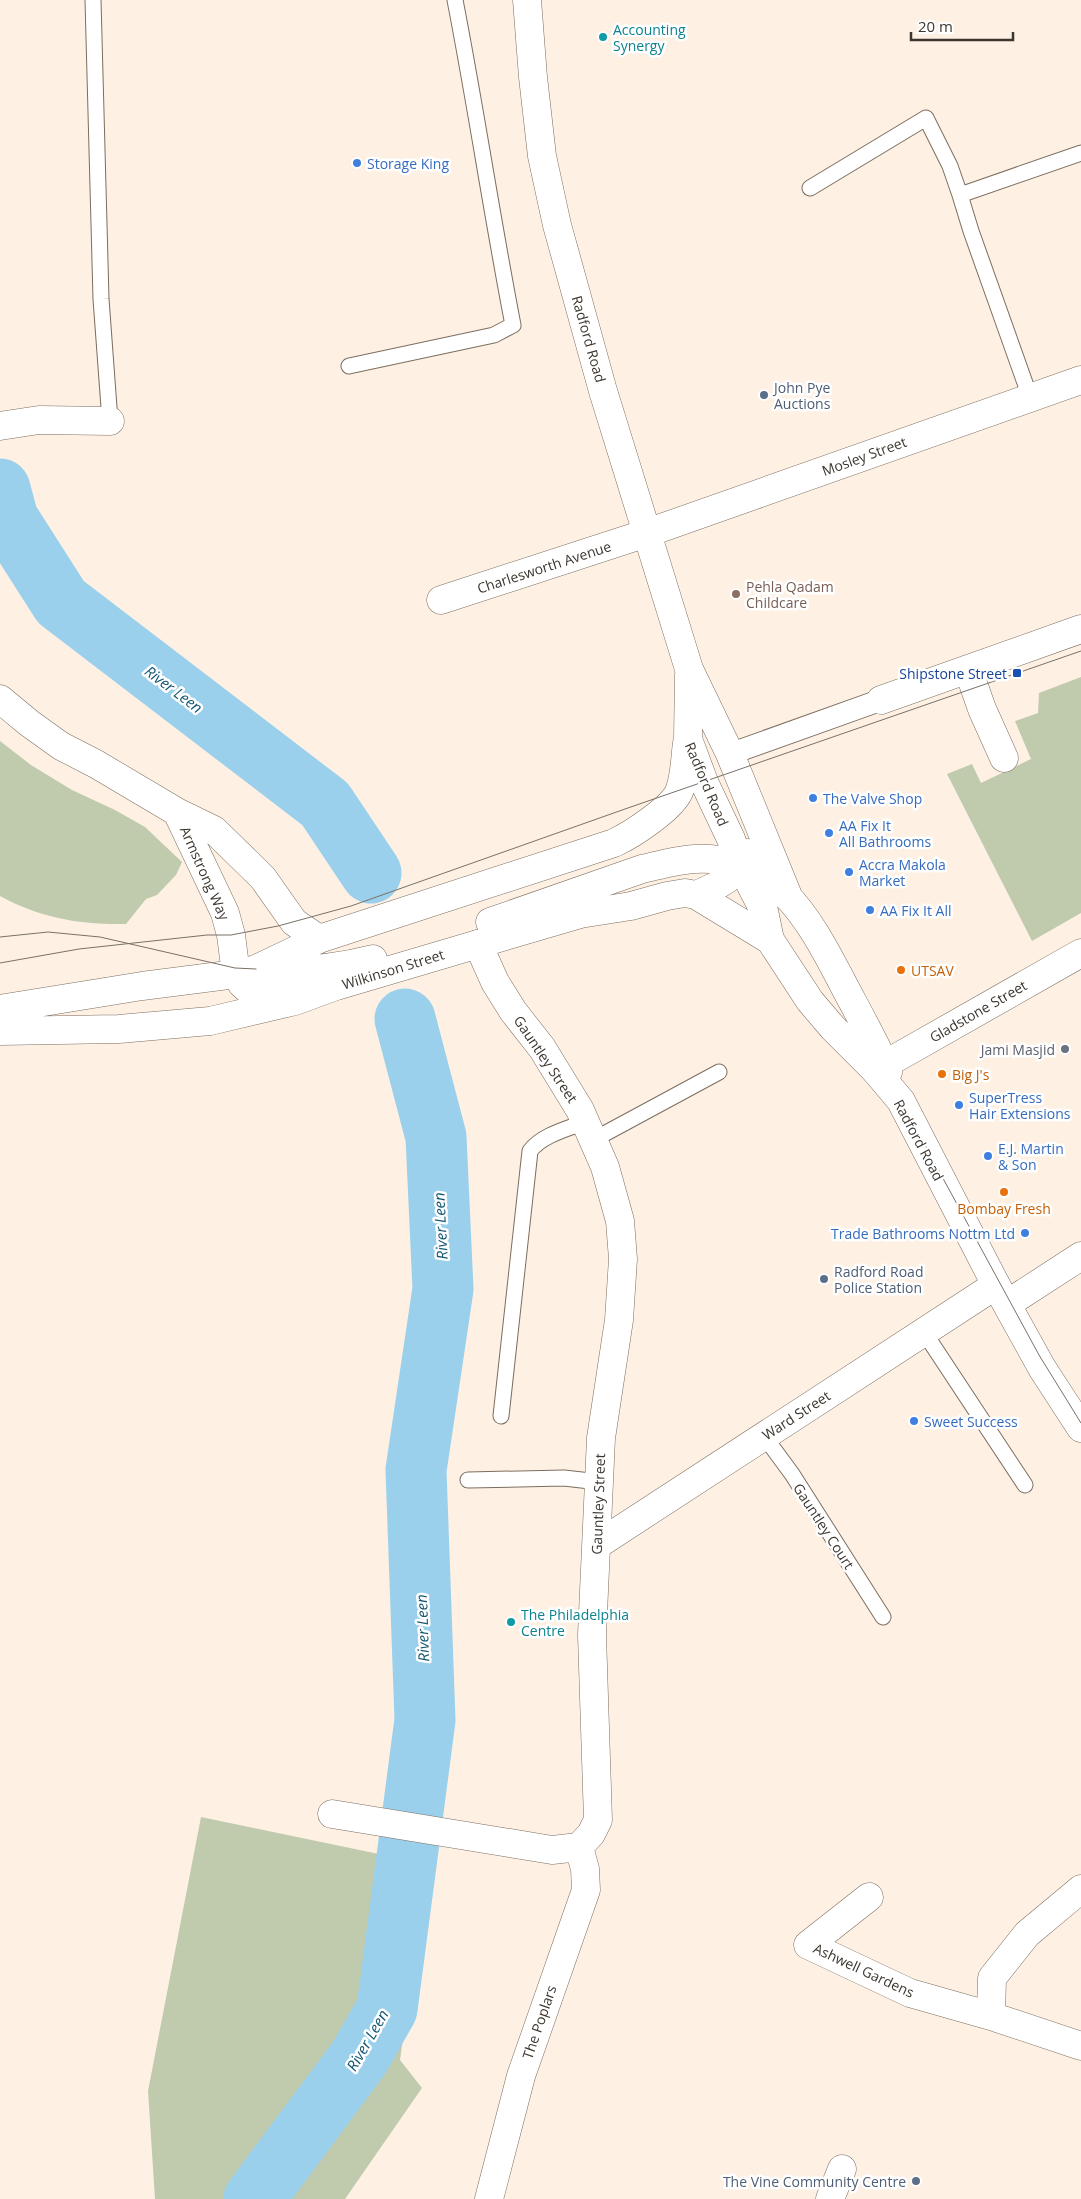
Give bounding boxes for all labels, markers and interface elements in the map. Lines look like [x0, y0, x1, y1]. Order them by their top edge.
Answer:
scale bar [911, 10, 1014, 42]
text: 20 m [918, 16, 953, 36]
place label: Accounting Synergy [613, 20, 686, 55]
marker: Accounting Synergy [597, 31, 609, 43]
place label: Storage King [367, 154, 449, 173]
marker: Storage King [351, 157, 363, 169]
street label: Radford Road [568, 293, 610, 385]
place label: John Pye Auctions [772, 378, 831, 413]
marker: John Pye Auctions [758, 389, 770, 401]
street label: Mosley Street [819, 432, 909, 480]
street label: Charlesworth Avenue [475, 536, 614, 598]
place label: Pehla Qadam Childcare [746, 577, 834, 612]
marker: Pehla Qadam Childcare [730, 588, 742, 600]
water label: River Leen [141, 661, 207, 717]
place label: Shipstone Street [899, 664, 1007, 683]
marker: Shipstone Street [1011, 667, 1023, 679]
street label: Radford Road [681, 739, 733, 829]
place label: The Valve Shop [823, 789, 922, 808]
marker: The Valve Shop [807, 792, 819, 804]
place label: AA Fix It All Bathrooms [839, 816, 931, 851]
street label: Armstrong Way [176, 823, 235, 924]
marker: AA Fix It All Bathrooms [823, 827, 835, 839]
place label: Accra Makola Market [859, 855, 946, 890]
marker: Accra Makola Market [843, 866, 855, 878]
place label: AA Fix It All [880, 901, 952, 920]
marker: AA Fix It All [864, 904, 876, 916]
street label: Wilkinson Street [340, 944, 446, 994]
place label: UTSAV [911, 961, 954, 980]
marker: UTSAV [895, 964, 907, 976]
street label: Gladstone Street [926, 975, 1030, 1047]
street label: Gauntley Street [510, 1012, 582, 1106]
place label: Jami Masjid [979, 1040, 1055, 1059]
marker: Jami Masjid [1059, 1043, 1071, 1055]
place label: Big J's [952, 1065, 990, 1084]
marker: Big J's [936, 1068, 948, 1080]
place label: SuperTress Hair Extensions [969, 1088, 1071, 1123]
street label: Radford Road [890, 1096, 948, 1184]
marker: SuperTress Hair Extensions [953, 1099, 965, 1111]
place label: E.J. Martin & Son [998, 1139, 1064, 1174]
marker: E.J. Martin & Son [982, 1150, 994, 1162]
marker: Bombay Fresh [998, 1186, 1010, 1198]
water label: River Leen [428, 1192, 452, 1260]
place label: Bombay Fresh [957, 1199, 1051, 1218]
place label: Trade Bathrooms Nottm Ltd [831, 1224, 1015, 1243]
marker: Trade Bathrooms Nottm Ltd [1019, 1227, 1031, 1239]
place label: Radford Road Police Station [834, 1262, 923, 1297]
marker: Radford Road Police Station [818, 1273, 830, 1285]
street label: Ward Street [758, 1386, 834, 1444]
place label: Sweet Success [924, 1412, 1018, 1431]
marker: Sweet Success [908, 1415, 920, 1427]
street label: Gauntley Street [587, 1453, 609, 1555]
street label: Gauntley Court [789, 1479, 859, 1573]
water label: River Leen [411, 1594, 433, 1662]
place label: The Philadelphia Centre [521, 1605, 629, 1640]
marker: The Philadelphia Centre [505, 1616, 517, 1628]
street label: Ashwell Gardens [811, 1938, 918, 2002]
street label: The Poplars [517, 1982, 561, 2061]
water label: River Leen [342, 2006, 392, 2074]
place label: The Vine Community Centre [723, 2172, 906, 2191]
marker: The Vine Community Centre [910, 2175, 922, 2187]

